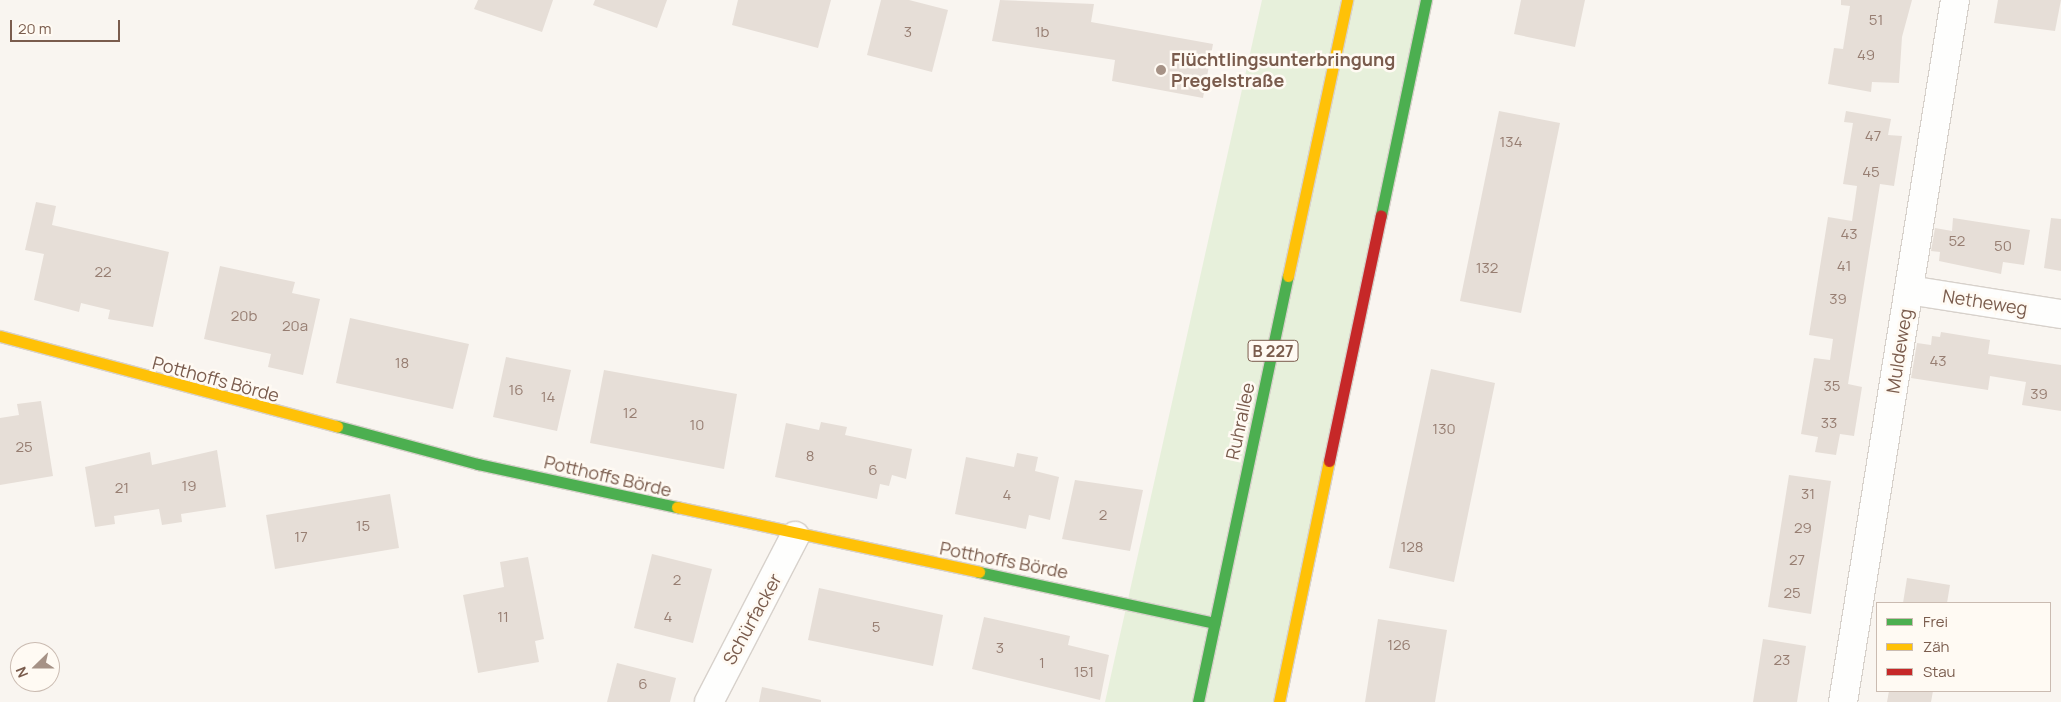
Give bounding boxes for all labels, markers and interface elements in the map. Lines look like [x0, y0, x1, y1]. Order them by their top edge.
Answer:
scale bar [12, 10, 122, 42]
house number: 51 [1869, 11, 1883, 29]
text: 20 m [18, 18, 51, 39]
house number: 3 [904, 23, 912, 41]
house number: 1b [1035, 23, 1049, 41]
house number: 49 [1857, 46, 1875, 64]
place label: Flüchtlingsunterbringung Pregelstraße [1171, 49, 1395, 92]
marker: Flüchtlingsunterbringung Pregelstraße [1155, 64, 1167, 76]
house number: 47 [1865, 127, 1881, 145]
house number: 134 [1500, 133, 1522, 151]
house number: 45 [1862, 163, 1880, 181]
house number: 43 [1840, 225, 1858, 243]
house number: 52 [1949, 232, 1965, 250]
house number: 50 [1994, 237, 2012, 255]
house number: 41 [1837, 257, 1851, 275]
house number: 132 [1476, 259, 1498, 277]
house number: 22 [94, 263, 112, 281]
street label: Netheweg [1941, 285, 2029, 319]
house number: 39 [1829, 290, 1847, 308]
house number: 20b [231, 307, 257, 325]
street label: Muldeweg [1882, 307, 1916, 395]
house number: 20a [282, 317, 308, 335]
road number: B 227 [1247, 338, 1299, 364]
street label: Potthoffs Börde [150, 352, 282, 406]
house number: 43 [1929, 352, 1947, 370]
house number: 18 [395, 354, 409, 372]
house number: 35 [1824, 377, 1840, 395]
street label: Ruhrallee [1221, 380, 1259, 462]
house number: 16 [508, 381, 524, 399]
house number: 39 [2030, 385, 2048, 403]
house number: 14 [541, 388, 555, 406]
house number: 12 [623, 404, 637, 422]
house number: 33 [1821, 414, 1837, 432]
house number: 10 [690, 416, 704, 434]
house number: 130 [1432, 420, 1456, 438]
house number: 25 [15, 438, 33, 456]
house number: 8 [806, 447, 814, 465]
street label: Potthoffs Börde [542, 451, 674, 501]
house number: 6 [868, 461, 878, 479]
house number: 19 [181, 477, 197, 495]
house number: 21 [115, 479, 129, 497]
house number: 31 [1801, 485, 1815, 503]
house number: 4 [1003, 486, 1011, 504]
house number: 2 [1099, 506, 1107, 524]
house number: 15 [356, 517, 370, 535]
house number: 29 [1794, 519, 1812, 537]
house number: 17 [294, 528, 308, 546]
street label: Potthoffs Börde [938, 537, 1070, 583]
house number: 128 [1400, 538, 1424, 556]
house number: 27 [1789, 551, 1805, 569]
street label: Schürfacker [718, 570, 786, 668]
house number: 2 [673, 571, 681, 589]
house number: 25 [1783, 584, 1801, 602]
legend [1876, 602, 2051, 692]
house number: 11 [497, 608, 509, 626]
house number: 4 [664, 608, 672, 626]
text: Frei [1923, 611, 1948, 632]
house number: 5 [872, 618, 880, 636]
house number: 126 [1387, 636, 1411, 654]
text: Zäh [1923, 636, 1949, 657]
house number: 3 [996, 639, 1004, 657]
north arrow [10, 642, 60, 692]
house number: 23 [1774, 651, 1790, 669]
house number: 1 [1039, 654, 1045, 672]
text: Stau [1923, 661, 1956, 682]
house number: 151 [1074, 663, 1094, 681]
text: N [11, 664, 32, 681]
house number: 6 [638, 675, 648, 693]

